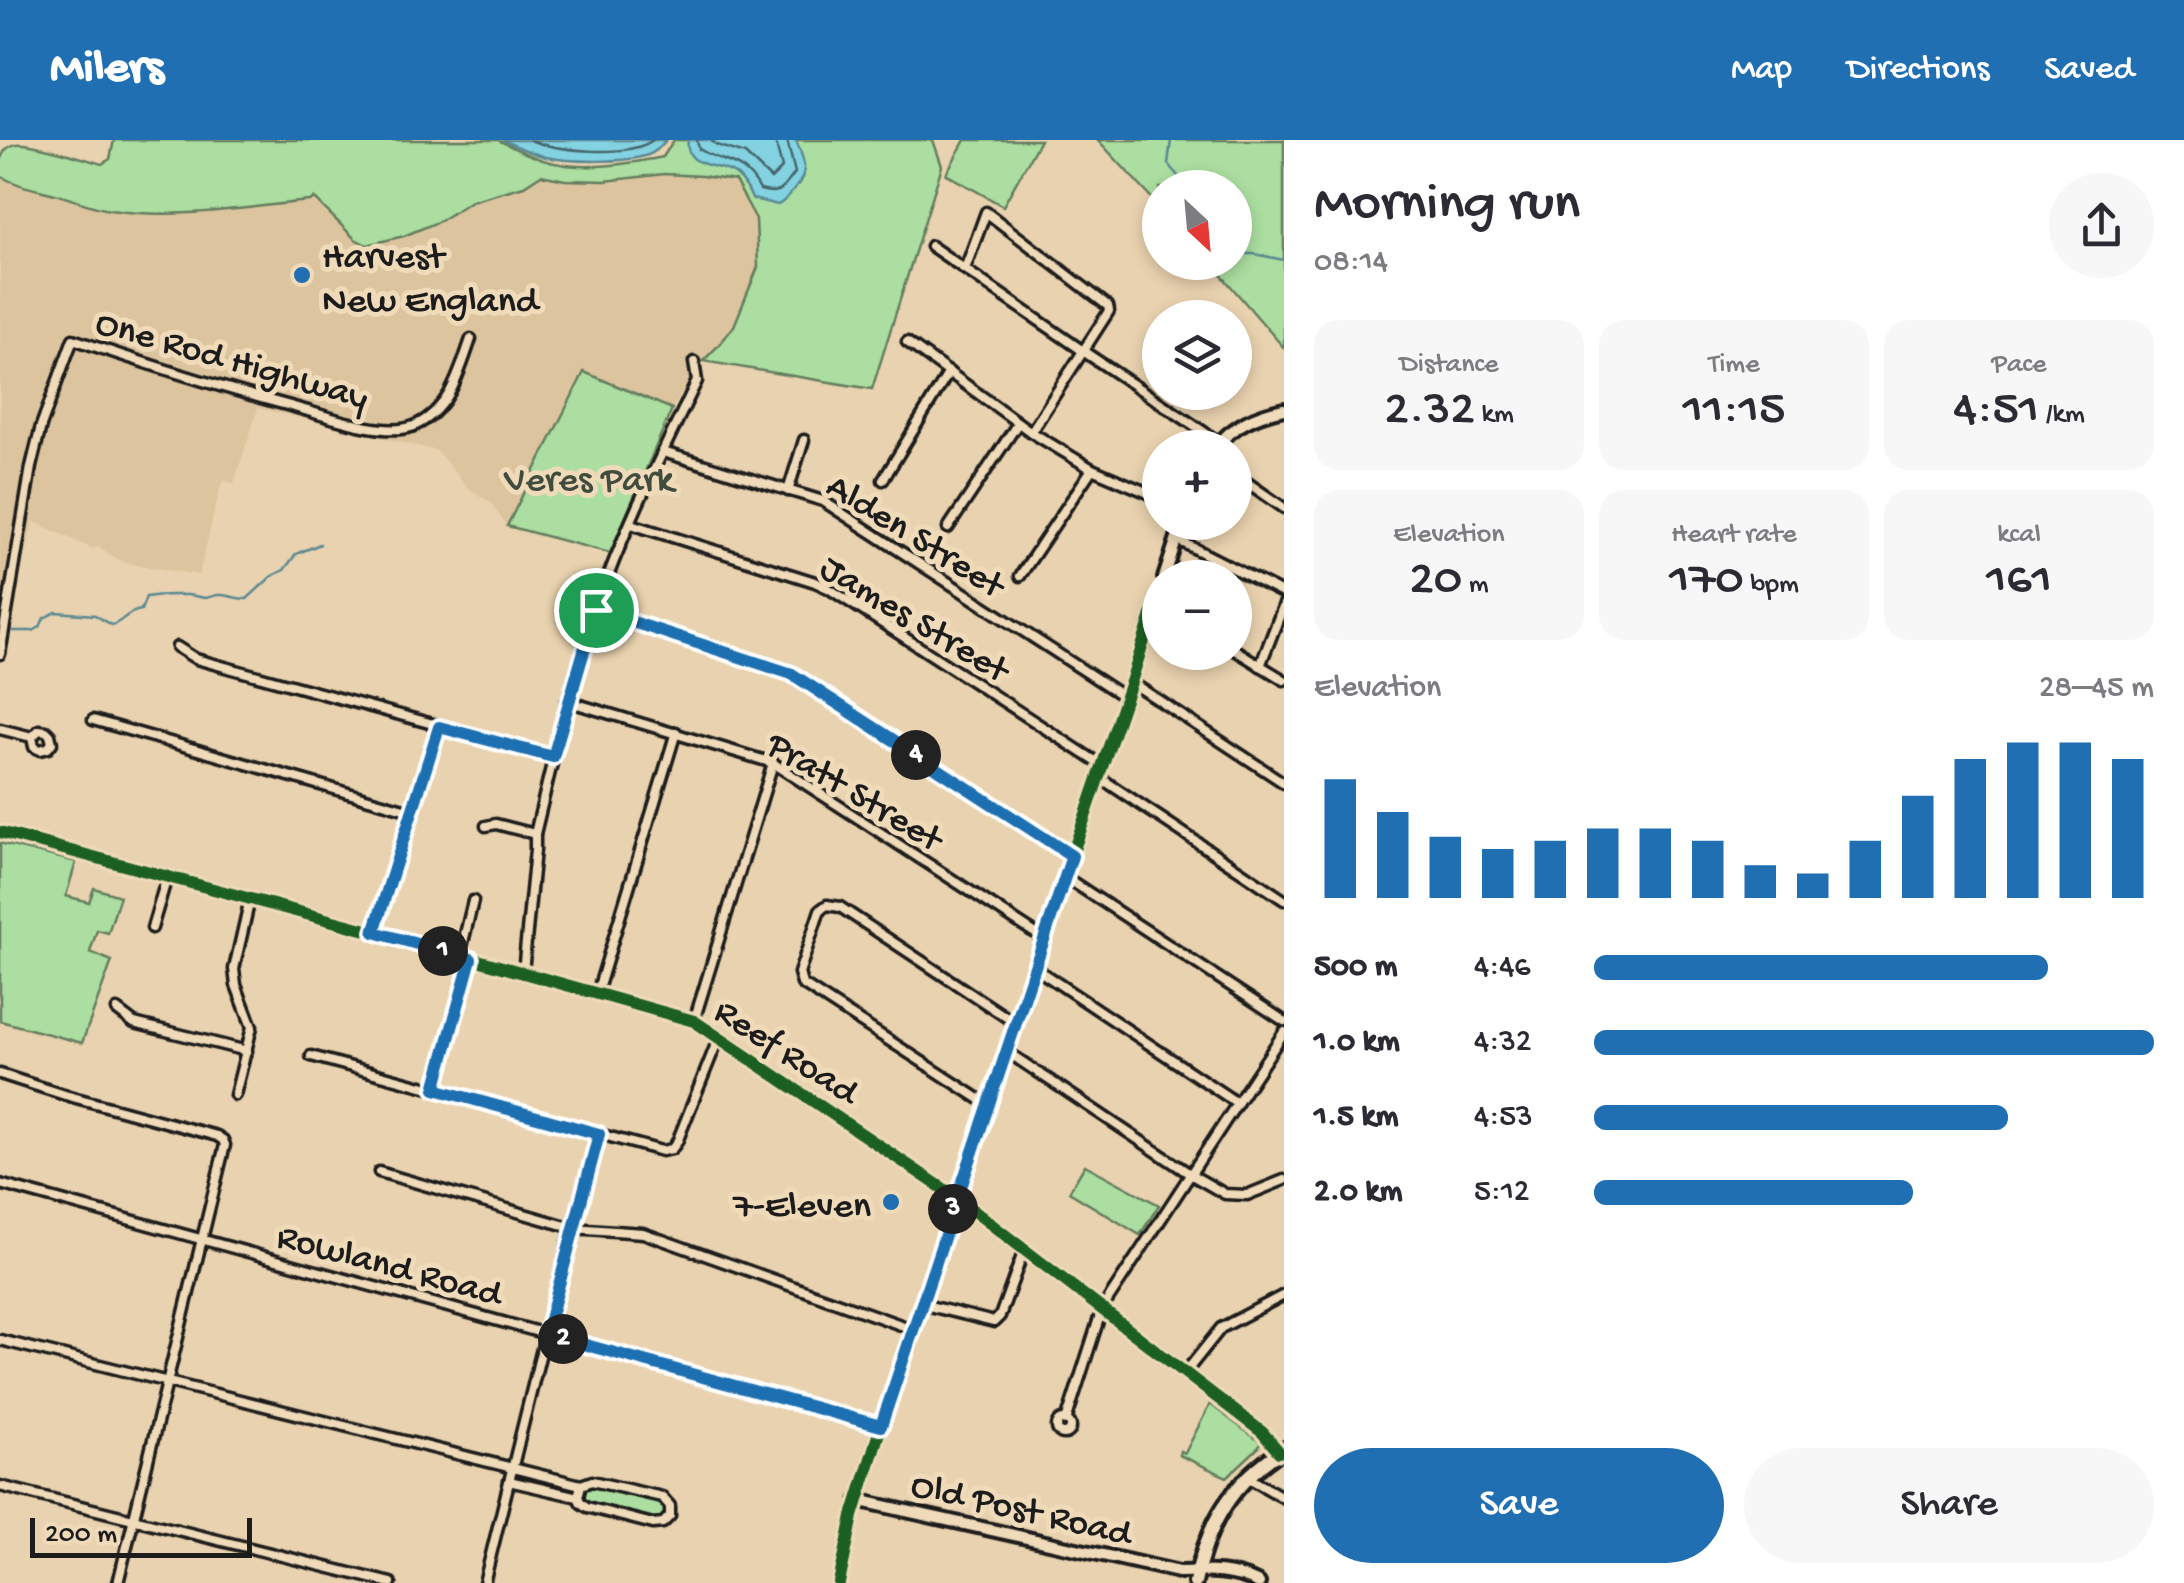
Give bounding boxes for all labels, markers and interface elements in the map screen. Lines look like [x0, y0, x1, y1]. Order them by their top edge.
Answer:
text: Milers [50, 42, 164, 99]
text: Map [1731, 50, 1792, 91]
text: Directions [1847, 50, 1989, 91]
text: Saved [2044, 50, 2134, 91]
north arrow [1142, 170, 1252, 280]
map controls [1142, 170, 1252, 670]
button: share [2049, 173, 2154, 278]
text: Morning run [1314, 174, 1580, 238]
place label: Harvest New England [322, 237, 541, 325]
text: 08:14 [1314, 244, 1388, 282]
marker: Harvest New England [291, 264, 313, 286]
button: layers [1142, 300, 1252, 410]
street label: One Rod Highway [90, 303, 373, 423]
text: Distance [1400, 349, 1498, 382]
text: Time [1708, 349, 1760, 382]
text: Pace [1992, 349, 2046, 382]
text: 2.32 [1384, 382, 1475, 441]
text: 11:15 [1683, 382, 1785, 441]
text: 4:51 [1953, 382, 2039, 441]
text: km [1475, 399, 1514, 432]
text: /km [2039, 399, 2085, 432]
button: + [1142, 430, 1252, 540]
park label: Veres Park [503, 460, 677, 504]
street label: Alden Street [817, 466, 1014, 612]
text: Elevation [1393, 519, 1505, 552]
text: Heart rate [1671, 519, 1797, 552]
text: kcal [1997, 519, 2041, 552]
street label: James Street [811, 548, 1018, 696]
text: 20 [1409, 552, 1462, 611]
text: 170 [1669, 552, 1744, 611]
text: 161 [1986, 552, 2052, 611]
button: − [1142, 560, 1252, 670]
pin [554, 568, 639, 653]
text: m [1462, 569, 1489, 602]
text: bpm [1744, 569, 1799, 602]
icon: arrive [569, 583, 624, 638]
text: Elevation [1314, 670, 1441, 708]
text: 28–45 m [2039, 670, 2154, 708]
street label: Pratt Street [756, 724, 952, 865]
pin: 4 [891, 730, 941, 780]
text: 4 [909, 738, 923, 771]
pin: 1 [418, 926, 468, 976]
text: 1 [437, 934, 449, 967]
text: 500 m [1314, 949, 1397, 987]
text: 4:46 [1474, 949, 1531, 987]
street label: Reef Road [704, 991, 867, 1118]
text: 1.0 km [1314, 1024, 1400, 1062]
text: 4:32 [1474, 1024, 1531, 1062]
text: 1.5 km [1314, 1099, 1398, 1137]
text: 4:53 [1474, 1099, 1533, 1137]
text: 2.0 km [1314, 1174, 1402, 1212]
text: 5:12 [1474, 1174, 1529, 1212]
pin: 3 [928, 1184, 978, 1234]
place label: 7-Eleven [732, 1186, 871, 1230]
marker: 7-Eleven [880, 1191, 902, 1213]
text: 3 [946, 1192, 960, 1225]
street label: Rowland Road [271, 1217, 508, 1320]
pin: 2 [538, 1314, 588, 1364]
text: 2 [556, 1322, 570, 1355]
button: Save [1314, 1448, 1724, 1563]
button: Share [1744, 1448, 2154, 1563]
street label: Old Post Road [906, 1465, 1138, 1559]
scale bar [30, 1513, 252, 1558]
text: 200 m [45, 1519, 117, 1552]

